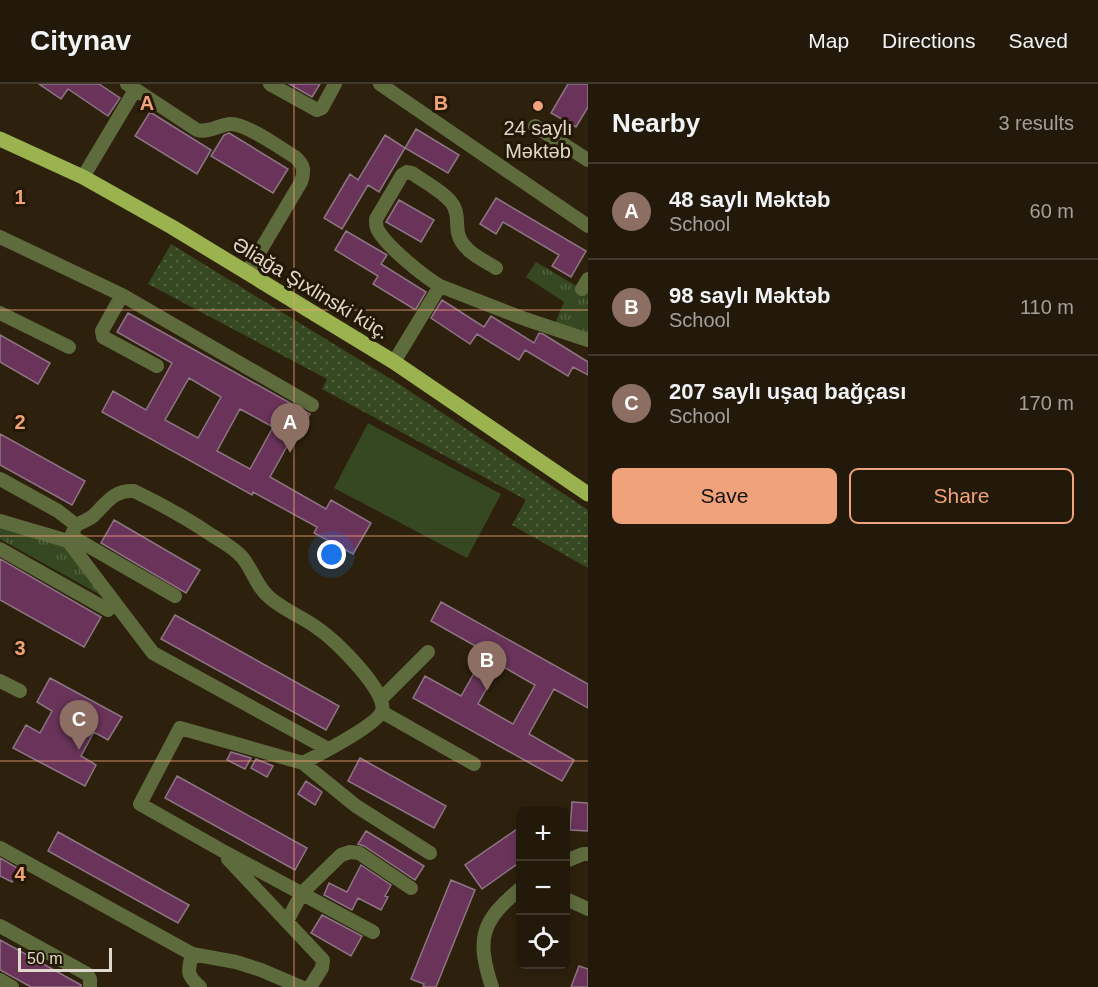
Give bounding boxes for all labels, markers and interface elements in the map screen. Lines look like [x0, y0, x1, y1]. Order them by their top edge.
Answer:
text: Citynav [30, 25, 131, 56]
text: Map [808, 29, 849, 52]
text: Directions [882, 29, 975, 52]
text: Saved [1008, 29, 1068, 52]
text: A [140, 92, 154, 114]
text: B [434, 92, 448, 114]
marker: 24 saylı Məktəb [531, 99, 545, 113]
text: Nearby [612, 108, 700, 138]
text: 3 results [998, 112, 1074, 134]
place label: 24 saylı Məktəb [504, 117, 572, 162]
text: 1 [14, 186, 26, 208]
text: 48 saylı Məktəb [669, 187, 830, 212]
text: A [624, 200, 639, 222]
text: 60 m [1030, 200, 1074, 222]
text: School [669, 213, 730, 235]
street label: Əliağa Şıxlinski küç. [229, 233, 393, 343]
text: 98 saylı Məktəb [669, 283, 830, 308]
text: B [624, 296, 639, 318]
text: 110 m [1020, 296, 1074, 318]
text: School [669, 309, 730, 331]
text: 207 saylı uşaq bağçası [669, 379, 906, 404]
text: C [624, 392, 639, 414]
text: 170 m [1018, 392, 1074, 414]
pin: A [270, 404, 310, 453]
text: School [669, 405, 730, 427]
text: 2 [14, 411, 26, 433]
button: Save [612, 468, 837, 524]
button: Share [849, 468, 1074, 524]
your location [317, 540, 346, 569]
text: 3 [14, 637, 26, 659]
pin: B [468, 642, 506, 691]
pin: C [60, 700, 98, 750]
map controls [516, 807, 570, 969]
button: + [516, 807, 570, 861]
button: − [516, 861, 570, 915]
text: 4 [14, 863, 26, 885]
button: locate [516, 915, 570, 969]
scale bar [18, 945, 112, 972]
text: 50 m [27, 950, 63, 967]

